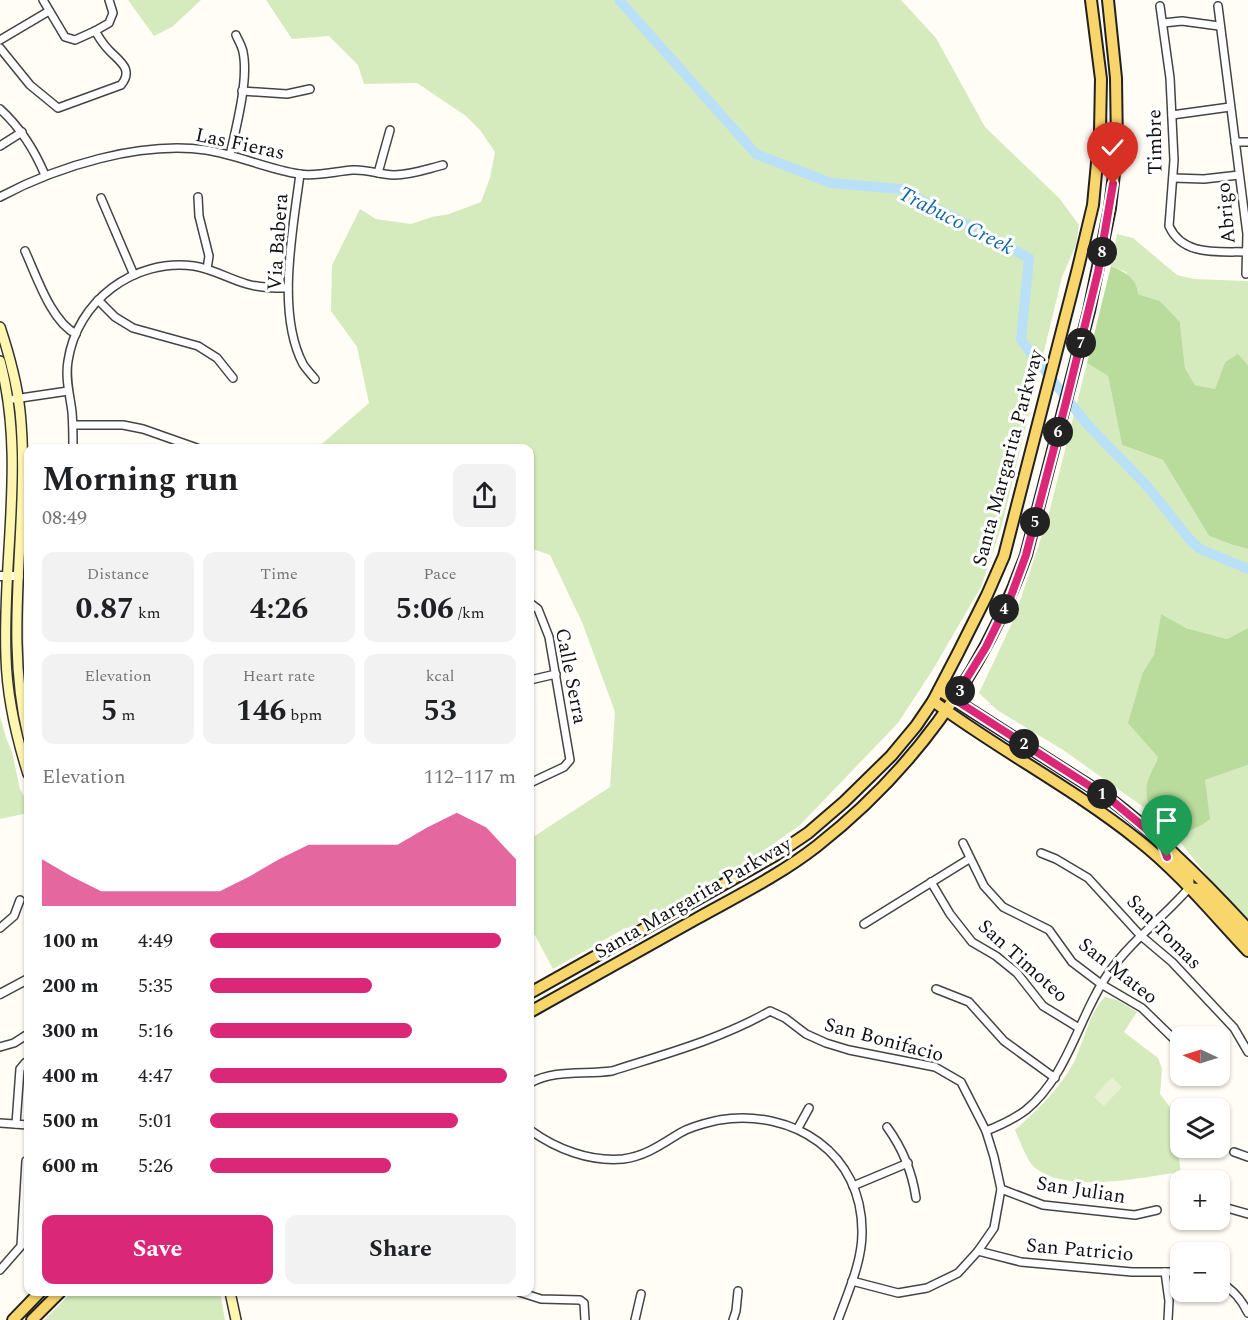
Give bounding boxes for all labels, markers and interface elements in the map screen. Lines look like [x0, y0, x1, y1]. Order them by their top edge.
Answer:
street label: Timbre [1139, 109, 1171, 175]
street label: Las Fieras [193, 120, 287, 168]
pin [1087, 122, 1138, 184]
icon: check [1096, 131, 1129, 164]
water label: Trabuco Creek [893, 178, 1019, 264]
street label: Abrigo [1208, 181, 1244, 245]
street label: Via Babera [260, 192, 296, 292]
pin: 8 [1087, 237, 1117, 267]
text: 8 [1098, 240, 1106, 264]
pin: 7 [1066, 328, 1096, 358]
text: 7 [1077, 331, 1085, 355]
street label: Santa Margarita Parkway [965, 345, 1052, 570]
pin: 6 [1043, 417, 1073, 447]
text: 6 [1054, 420, 1062, 444]
text: Morning run [42, 455, 239, 505]
button: share [453, 464, 516, 527]
text: 08:49 [42, 503, 87, 533]
pin: 5 [1020, 507, 1050, 537]
text: 5 [1031, 510, 1039, 534]
text: Distance [87, 562, 149, 586]
text: Time [260, 562, 298, 586]
text: Pace [423, 562, 457, 586]
text: 0.87 [75, 586, 134, 632]
text: 4:26 [250, 586, 308, 632]
text: 5:06 [395, 586, 454, 632]
pin: 4 [989, 594, 1019, 624]
text: 4 [1000, 597, 1008, 621]
text: km [134, 601, 161, 625]
text: /km [454, 601, 485, 625]
street label: Calle Serra [547, 625, 595, 727]
text: Elevation [84, 664, 152, 688]
text: Heart rate [243, 664, 315, 688]
text: kcal [426, 664, 454, 688]
pin: 3 [945, 676, 975, 706]
text: 3 [956, 679, 964, 703]
text: 5 [101, 688, 118, 734]
text: 146 [236, 688, 286, 734]
text: 53 [423, 688, 457, 734]
text: m [118, 703, 135, 727]
text: bpm [286, 703, 322, 727]
pin: 2 [1009, 729, 1039, 759]
text: 2 [1020, 732, 1028, 756]
text: Elevation [42, 762, 126, 792]
text: 112–117 m [424, 762, 516, 792]
pin: 1 [1087, 779, 1117, 809]
text: 1 [1098, 782, 1106, 806]
pin [1141, 795, 1192, 857]
icon: arrive [1150, 804, 1183, 837]
street label: Santa Margarita Parkway [589, 828, 798, 967]
street label: San Tomas [1119, 887, 1209, 977]
street label: San Timoteo [971, 912, 1075, 1010]
text: 100 m [42, 926, 99, 956]
text: 4:49 [138, 926, 173, 956]
street label: San Mateo [1072, 930, 1164, 1012]
text: 200 m [42, 971, 99, 1001]
text: 5:35 [138, 971, 173, 1001]
street label: San Bonifacio [821, 1010, 947, 1070]
text: 300 m [42, 1016, 99, 1046]
text: 5:16 [138, 1016, 173, 1046]
north arrow [1170, 1026, 1230, 1086]
map controls [1170, 1026, 1230, 1302]
text: 400 m [42, 1061, 99, 1091]
text: 4:47 [138, 1061, 173, 1091]
button: layers [1170, 1098, 1230, 1158]
text: 500 m [42, 1106, 99, 1136]
text: 5:01 [138, 1106, 173, 1136]
text: 600 m [42, 1151, 99, 1181]
text: 5:26 [138, 1151, 173, 1181]
street label: San Julian [1034, 1168, 1128, 1212]
button: + [1170, 1170, 1230, 1230]
button: Save [42, 1215, 273, 1284]
button: Share [285, 1215, 516, 1284]
street label: San Patricio [1025, 1230, 1135, 1270]
button: − [1170, 1242, 1230, 1302]

